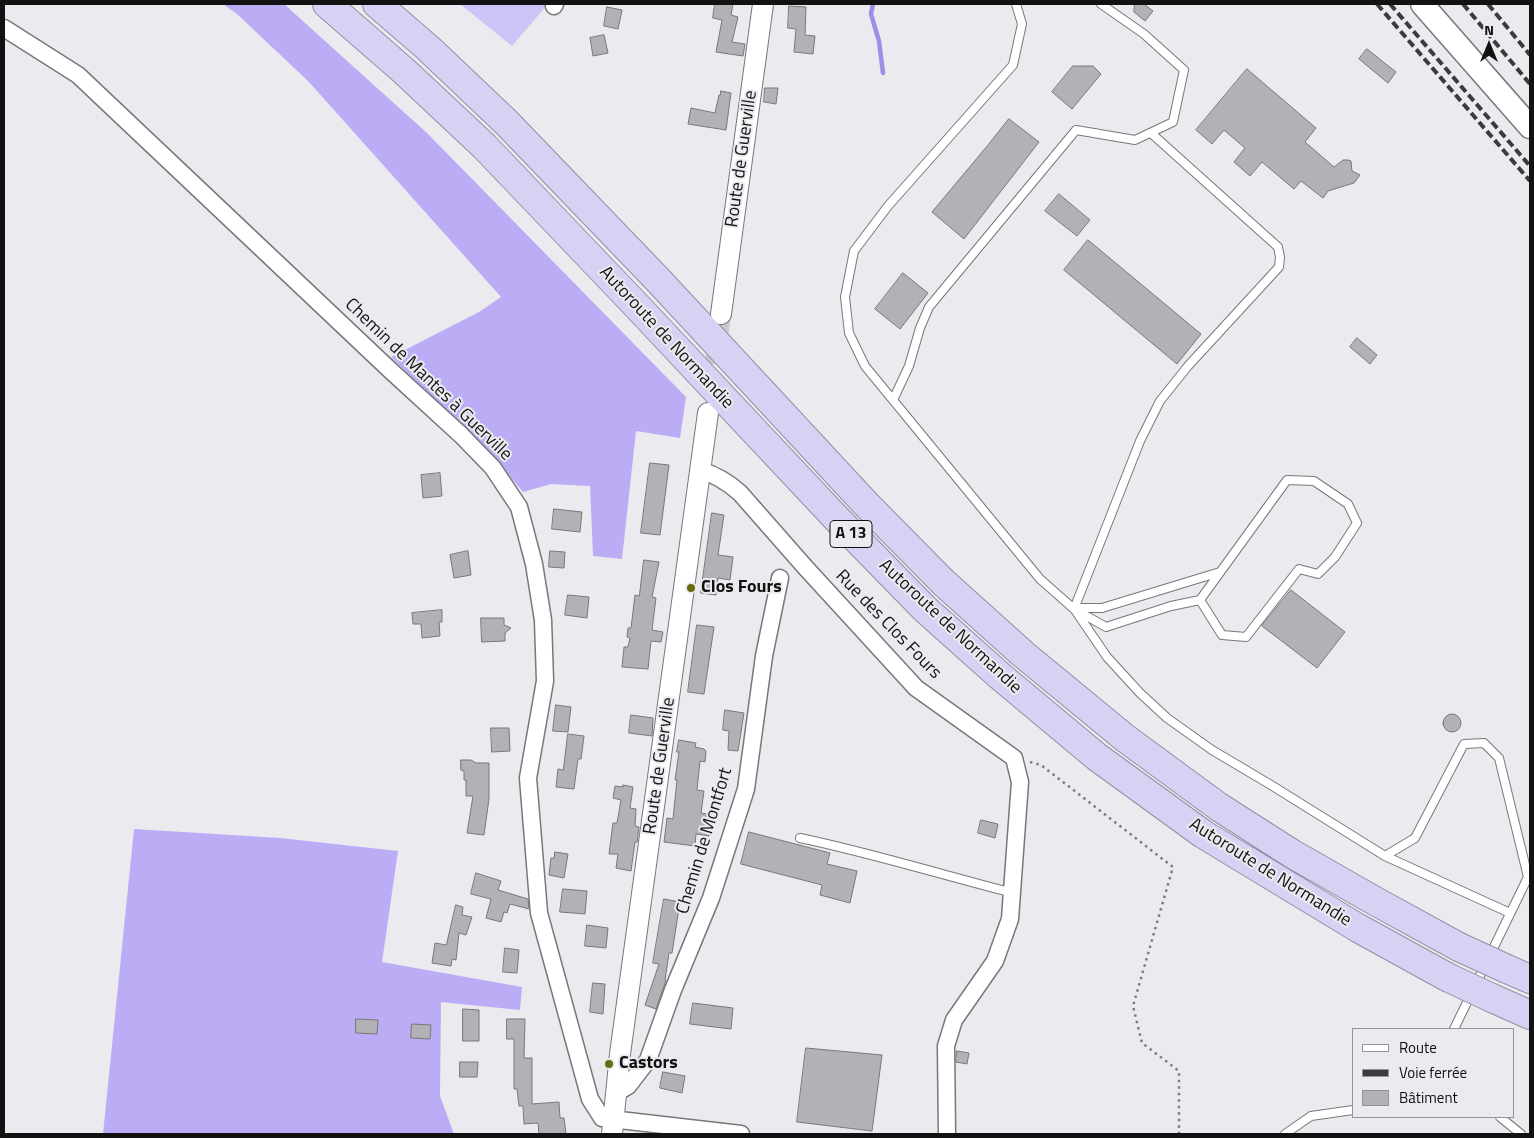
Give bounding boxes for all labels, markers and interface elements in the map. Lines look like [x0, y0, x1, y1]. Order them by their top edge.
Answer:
text: N [1484, 19, 1494, 40]
north arrow [1464, 20, 1514, 70]
street label: Route de Guerville [722, 89, 762, 229]
street label: Autoroute de Normandie [594, 262, 738, 414]
street label: Chemin de Mantes à Guerville [340, 294, 516, 466]
road number: A 13 [830, 520, 872, 548]
street label: Autoroute de Normandie [874, 555, 1026, 699]
street label: Rue des Clos Fours [831, 566, 945, 684]
place label: Clos Fours [701, 577, 782, 599]
marker: Clos Fours [685, 582, 697, 594]
street label: Route de Guerville [640, 696, 680, 836]
street label: Chemin de Montfort [672, 765, 738, 917]
street label: Autoroute de Normandie [1185, 814, 1355, 932]
legend [1352, 1028, 1514, 1118]
text: Route [1399, 1036, 1437, 1059]
place label: Castors [619, 1053, 678, 1075]
marker: Castors [603, 1058, 615, 1070]
text: Voie ferrée [1399, 1061, 1467, 1084]
text: Bâtiment [1399, 1086, 1458, 1109]

